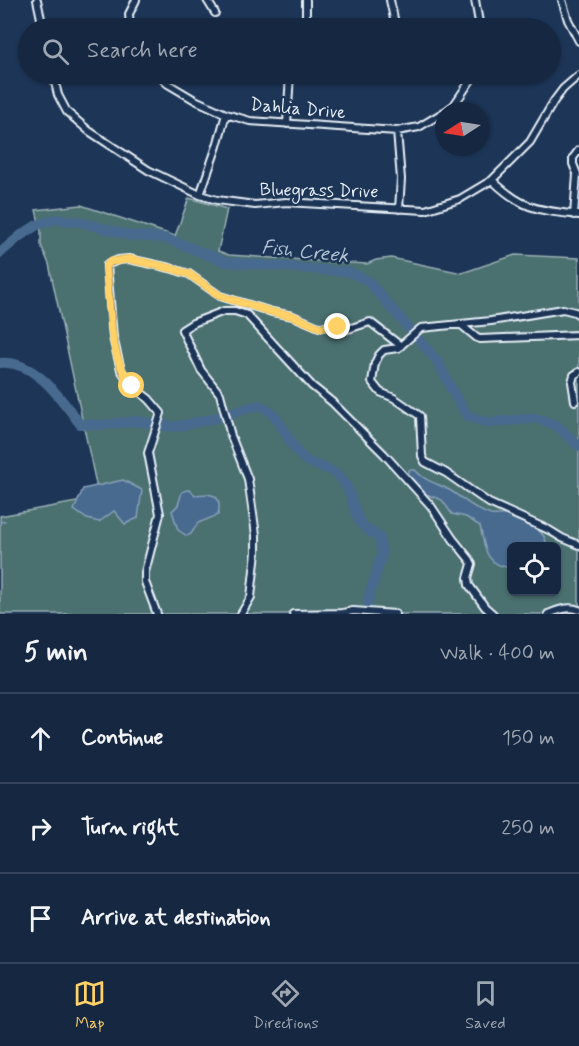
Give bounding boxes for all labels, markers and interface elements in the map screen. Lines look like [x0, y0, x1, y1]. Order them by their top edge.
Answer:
search box [18, 18, 561, 84]
icon: search [39, 35, 72, 68]
text: Search here [87, 37, 198, 65]
street label: Dahlia Drive [249, 93, 347, 125]
north arrow [435, 102, 489, 156]
street label: Bluegrass Drive [259, 178, 379, 205]
water label: Fish Creek [260, 234, 350, 270]
route end [324, 313, 350, 339]
route start [118, 372, 144, 398]
map controls [507, 542, 561, 596]
button: locate [507, 542, 561, 596]
text: 5 min [24, 636, 88, 670]
text: Walk · 400 m [440, 640, 555, 667]
icon: ahead [24, 722, 57, 755]
text: Continue [81, 724, 163, 752]
text: 150 m [502, 725, 555, 752]
icon: right [24, 812, 57, 845]
text: Turn right [81, 814, 179, 842]
text: 250 m [501, 815, 555, 842]
icon: arrive [24, 902, 57, 935]
text: Arrive at destination [81, 904, 271, 932]
tab: Map [73, 977, 106, 1034]
tab: Directions [253, 977, 319, 1034]
tab: Saved [465, 977, 506, 1034]

